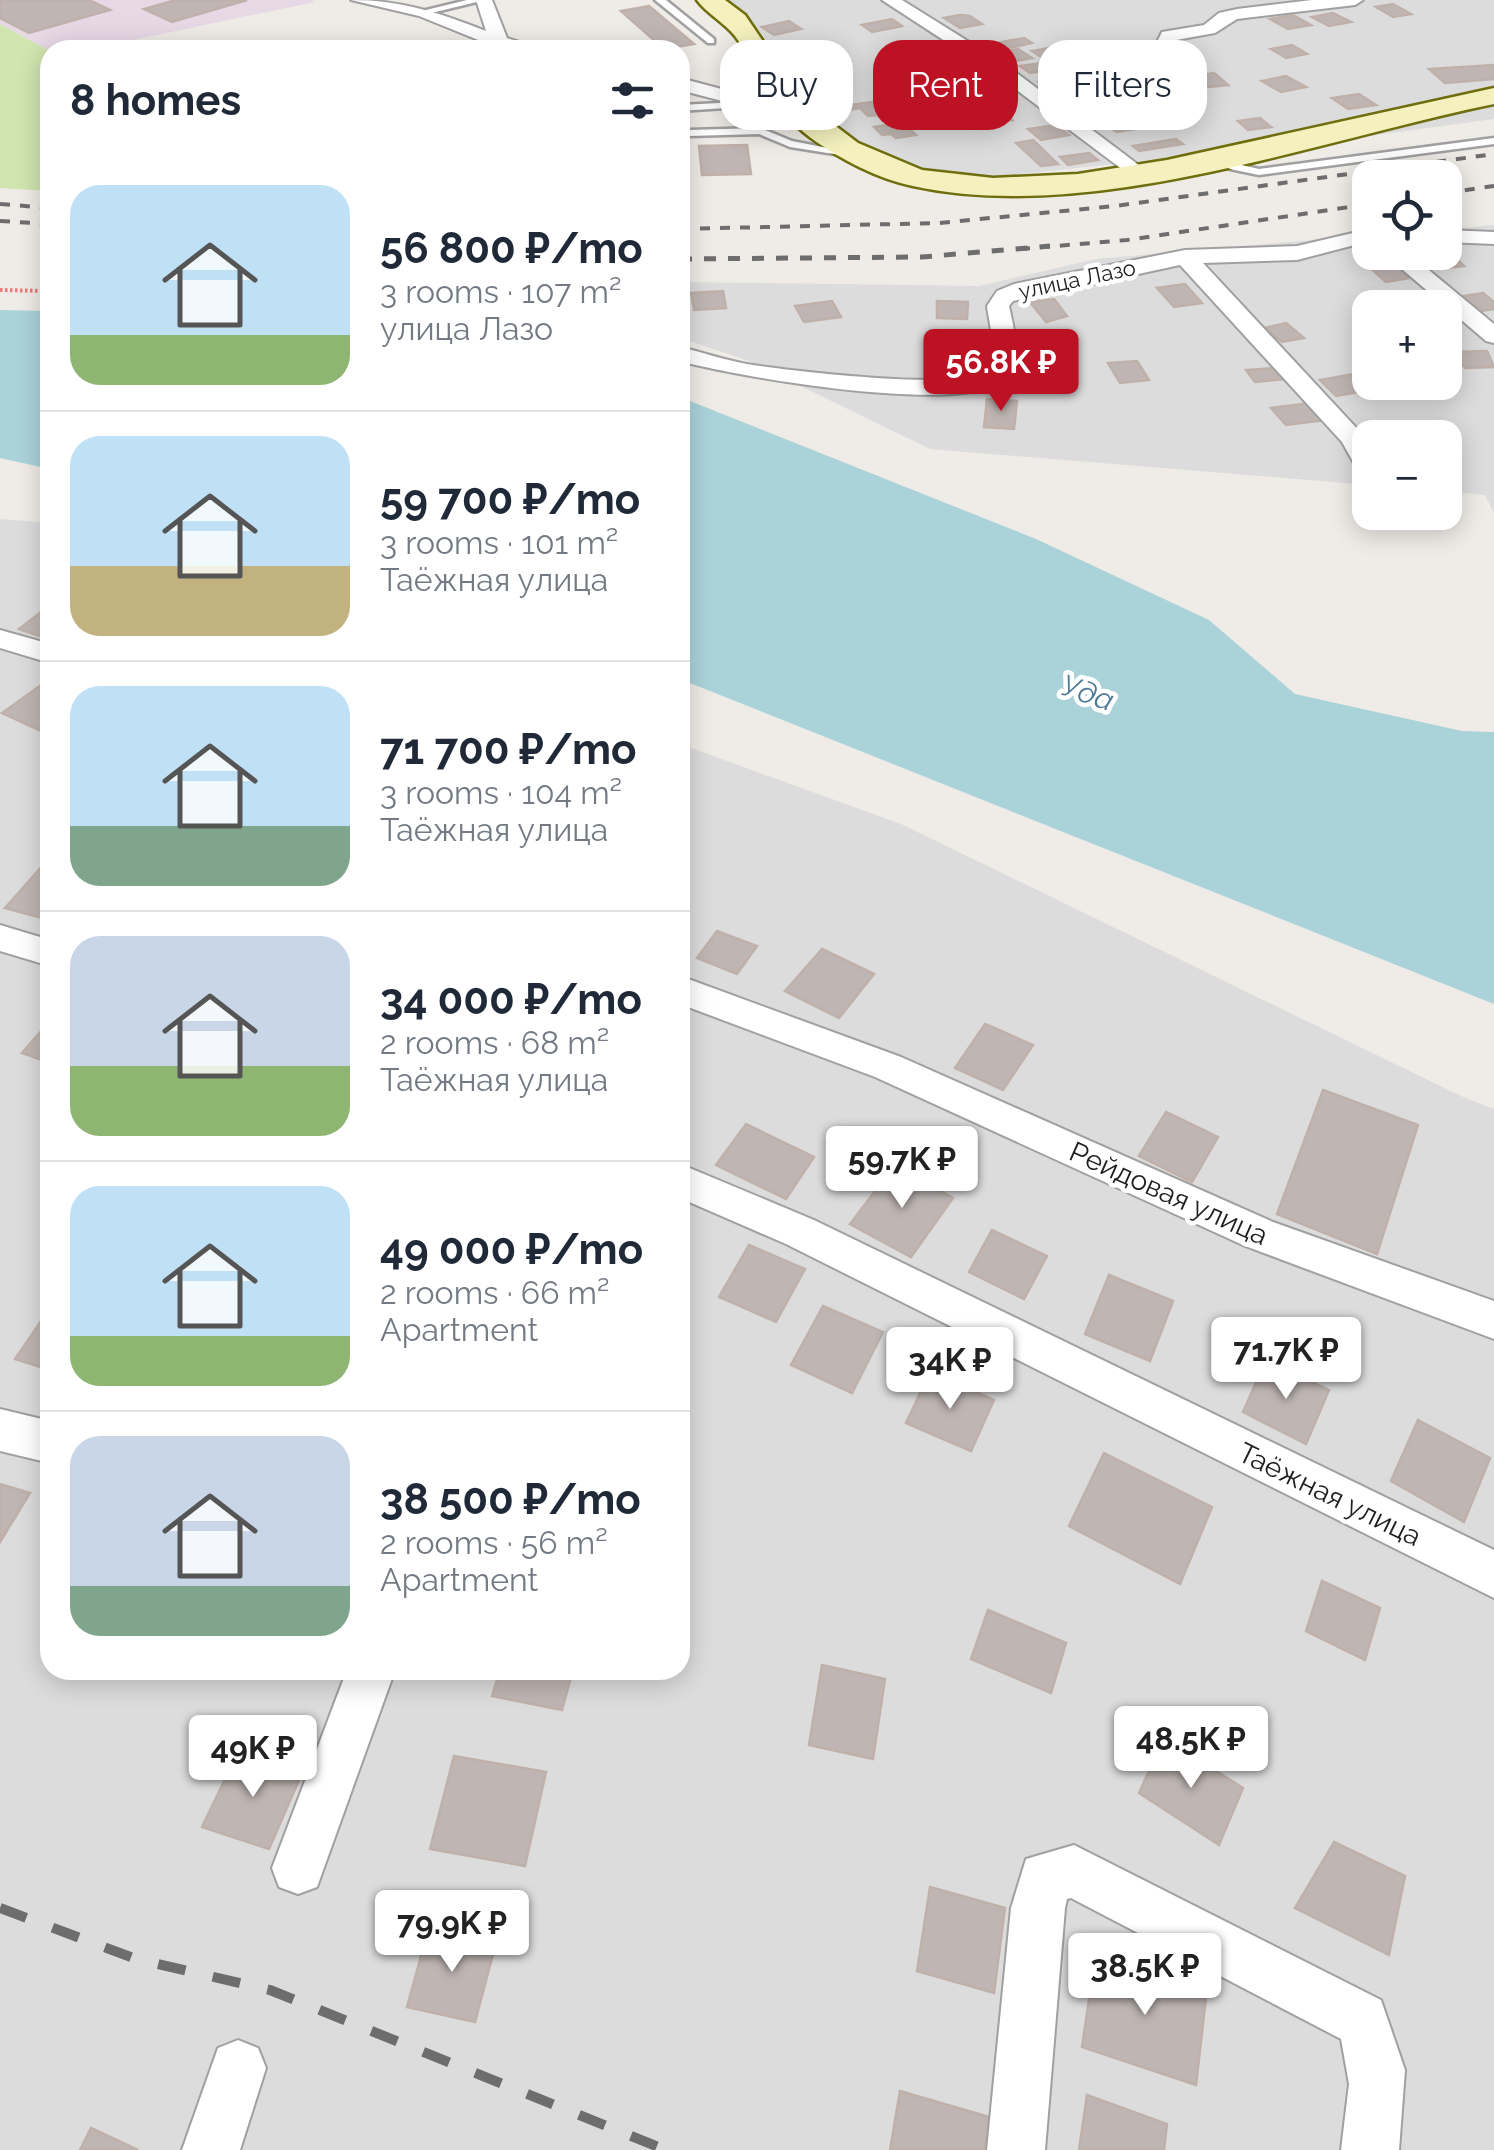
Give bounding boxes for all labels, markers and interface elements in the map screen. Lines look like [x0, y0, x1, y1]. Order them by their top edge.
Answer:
chip: Buy [720, 40, 853, 130]
chip: Rent [873, 40, 1018, 130]
chip: Filters [1038, 40, 1207, 130]
icon: filters [605, 73, 660, 128]
text: 8 homes [70, 76, 241, 125]
map controls [1352, 160, 1462, 530]
button: locate [1352, 160, 1462, 270]
text: 56 800 ₽/mo [380, 224, 643, 273]
icon: home [150, 225, 270, 345]
street label: улица Лазо [1016, 254, 1138, 304]
text: 3 rooms · 107 m² [380, 273, 621, 310]
button: + [1352, 290, 1462, 400]
text: улица Лазо [380, 310, 553, 347]
pin: 56.8K ₽ [909, 329, 1093, 414]
text: 56.8K ₽ [946, 343, 1056, 380]
button: − [1352, 420, 1462, 530]
text: 59 700 ₽/mo [380, 475, 640, 524]
icon: home [150, 476, 270, 596]
text: 3 rooms · 101 m² [380, 524, 618, 561]
text: Таёжная улица [380, 561, 608, 598]
water label: Уда [1056, 667, 1119, 718]
text: 71 700 ₽/mo [380, 725, 637, 774]
icon: home [150, 726, 270, 846]
text: 3 rooms · 104 m² [380, 774, 622, 811]
text: Таёжная улица [380, 811, 608, 848]
text: 34 000 ₽/mo [380, 975, 642, 1024]
icon: home [150, 976, 270, 1096]
text: 2 rooms · 68 m² [380, 1024, 609, 1061]
text: Таёжная улица [380, 1061, 608, 1098]
pin: 59.7K ₽ [810, 1126, 994, 1211]
street label: Рейдовая улица [1064, 1135, 1273, 1252]
text: 59.7K ₽ [848, 1140, 956, 1177]
text: 49 000 ₽/mo [380, 1225, 643, 1274]
icon: home [150, 1226, 270, 1346]
text: 2 rooms · 66 m² [380, 1274, 609, 1311]
text: Apartment [380, 1311, 538, 1348]
pin: 71.7K ₽ [1194, 1317, 1378, 1402]
pin: 34K ₽ [880, 1327, 1020, 1412]
text: 71.7K ₽ [1233, 1331, 1339, 1368]
text: 34K ₽ [908, 1341, 992, 1378]
street label: Таёжная улица [1233, 1436, 1427, 1553]
text: 38 500 ₽/mo [380, 1475, 641, 1524]
icon: home [150, 1476, 270, 1596]
text: 2 rooms · 56 m² [380, 1524, 608, 1561]
text: Apartment [380, 1561, 538, 1598]
pin: 48.5K ₽ [1099, 1706, 1283, 1791]
pin: 49K ₽ [183, 1715, 323, 1800]
text: 48.5K ₽ [1136, 1720, 1246, 1757]
text: 49K ₽ [211, 1729, 295, 1766]
pin: 79.9K ₽ [360, 1890, 544, 1975]
text: 79.9K ₽ [397, 1904, 507, 1941]
pin: 38.5K ₽ [1053, 1933, 1237, 2018]
text: 38.5K ₽ [1090, 1947, 1200, 1984]

